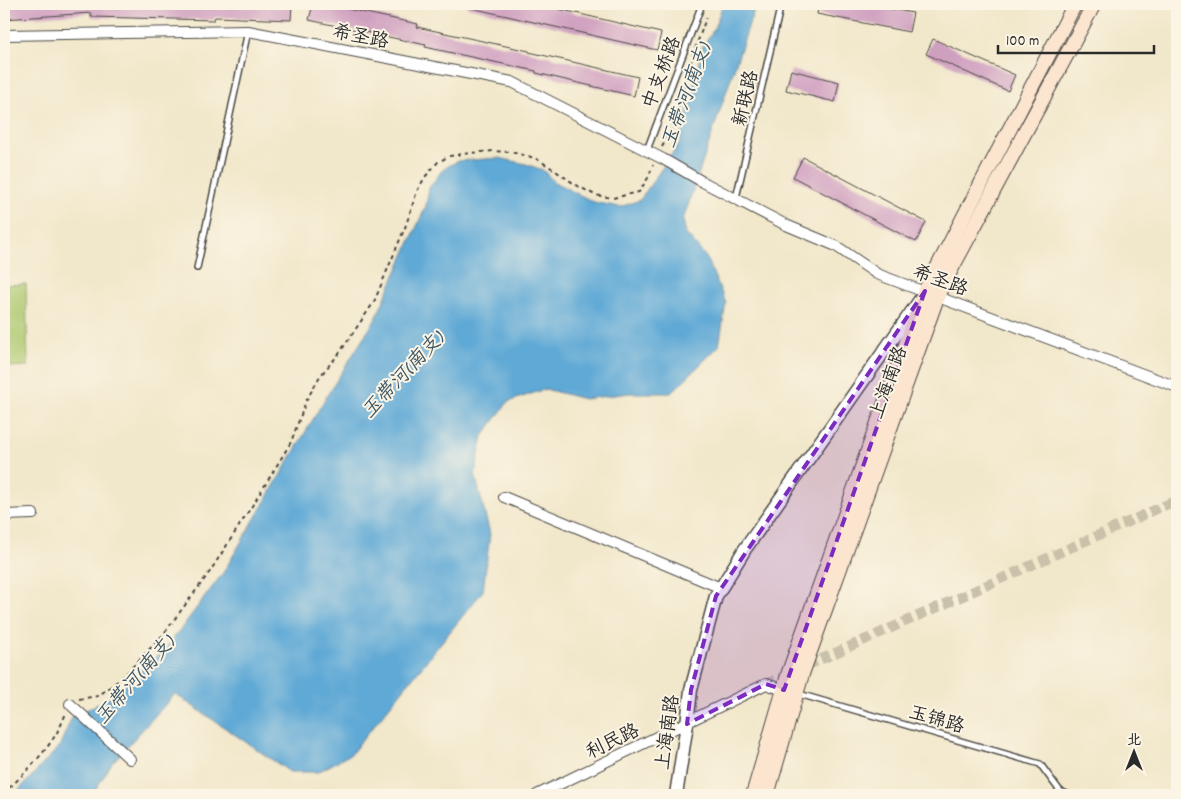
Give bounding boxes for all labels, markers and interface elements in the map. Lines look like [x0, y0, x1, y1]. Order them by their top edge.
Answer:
street label: 希圣路 [330, 20, 391, 57]
scale bar [998, 22, 1155, 54]
text: 100 m [1006, 31, 1039, 53]
street label: 中支桥路 [637, 33, 689, 114]
water label: 玉带河(南支) [656, 38, 720, 152]
street label: 新联路 [728, 68, 767, 130]
street label: 希圣路 [908, 260, 971, 305]
water label: 玉带河(南支) [356, 325, 453, 426]
street label: 上海南路 [865, 343, 916, 424]
water label: 玉带河(南支) [90, 629, 184, 732]
street label: 上海南路 [651, 693, 688, 772]
street label: 玉锦路 [905, 701, 967, 742]
street label: 利民路 [582, 719, 645, 768]
north arrow [1108, 726, 1158, 776]
text: 北 [1127, 731, 1141, 751]

